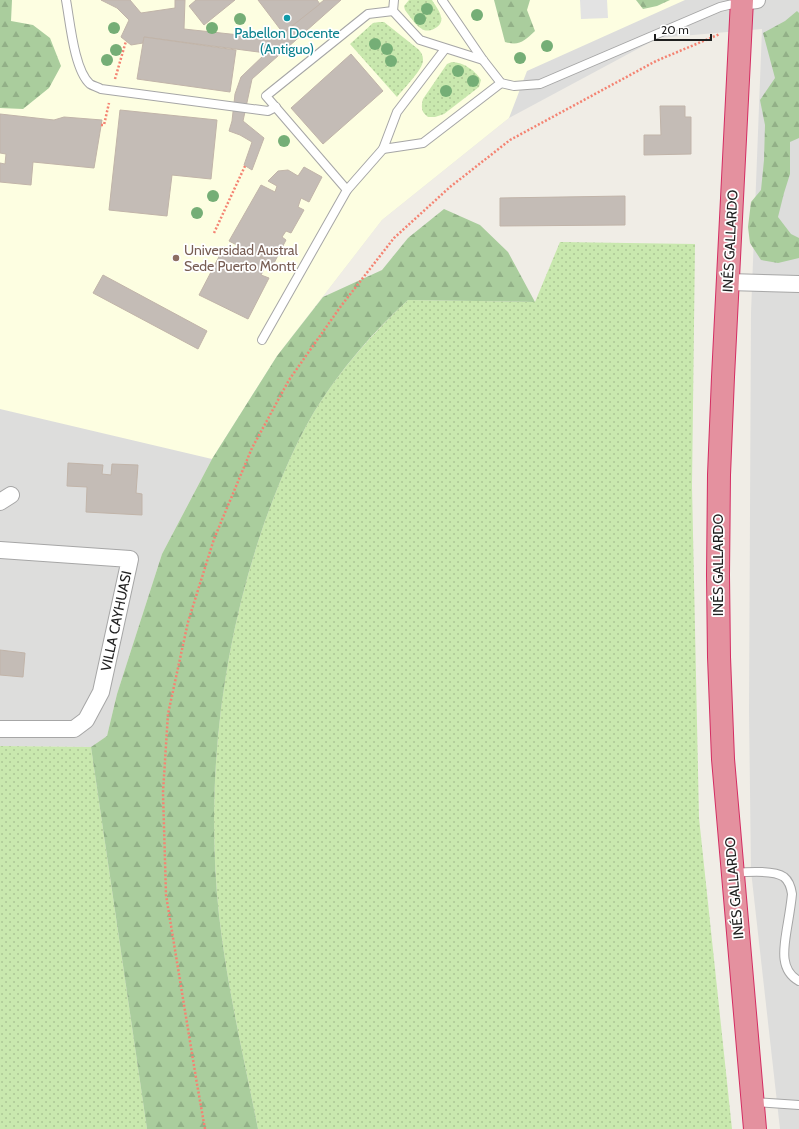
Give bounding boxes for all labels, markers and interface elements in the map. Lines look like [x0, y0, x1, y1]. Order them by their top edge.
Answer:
marker: Pabellon Docente (Antiguo) [282, 13, 292, 23]
scale bar [655, 16, 711, 42]
text: 20 m [661, 22, 689, 37]
place label: Pabellon Docente (Antiguo) [234, 24, 340, 58]
street label: INÉS GALLARDO [718, 189, 742, 293]
place label: Universidad Austral Sede Puerto Montt [184, 241, 299, 275]
marker: Universidad Austral Sede Puerto Montt [171, 253, 181, 263]
street label: INÉS GALLARDO [709, 513, 727, 616]
street label: VILLA CAYHUASI [97, 569, 135, 673]
street label: INÉS GALLARDO [721, 836, 747, 940]

